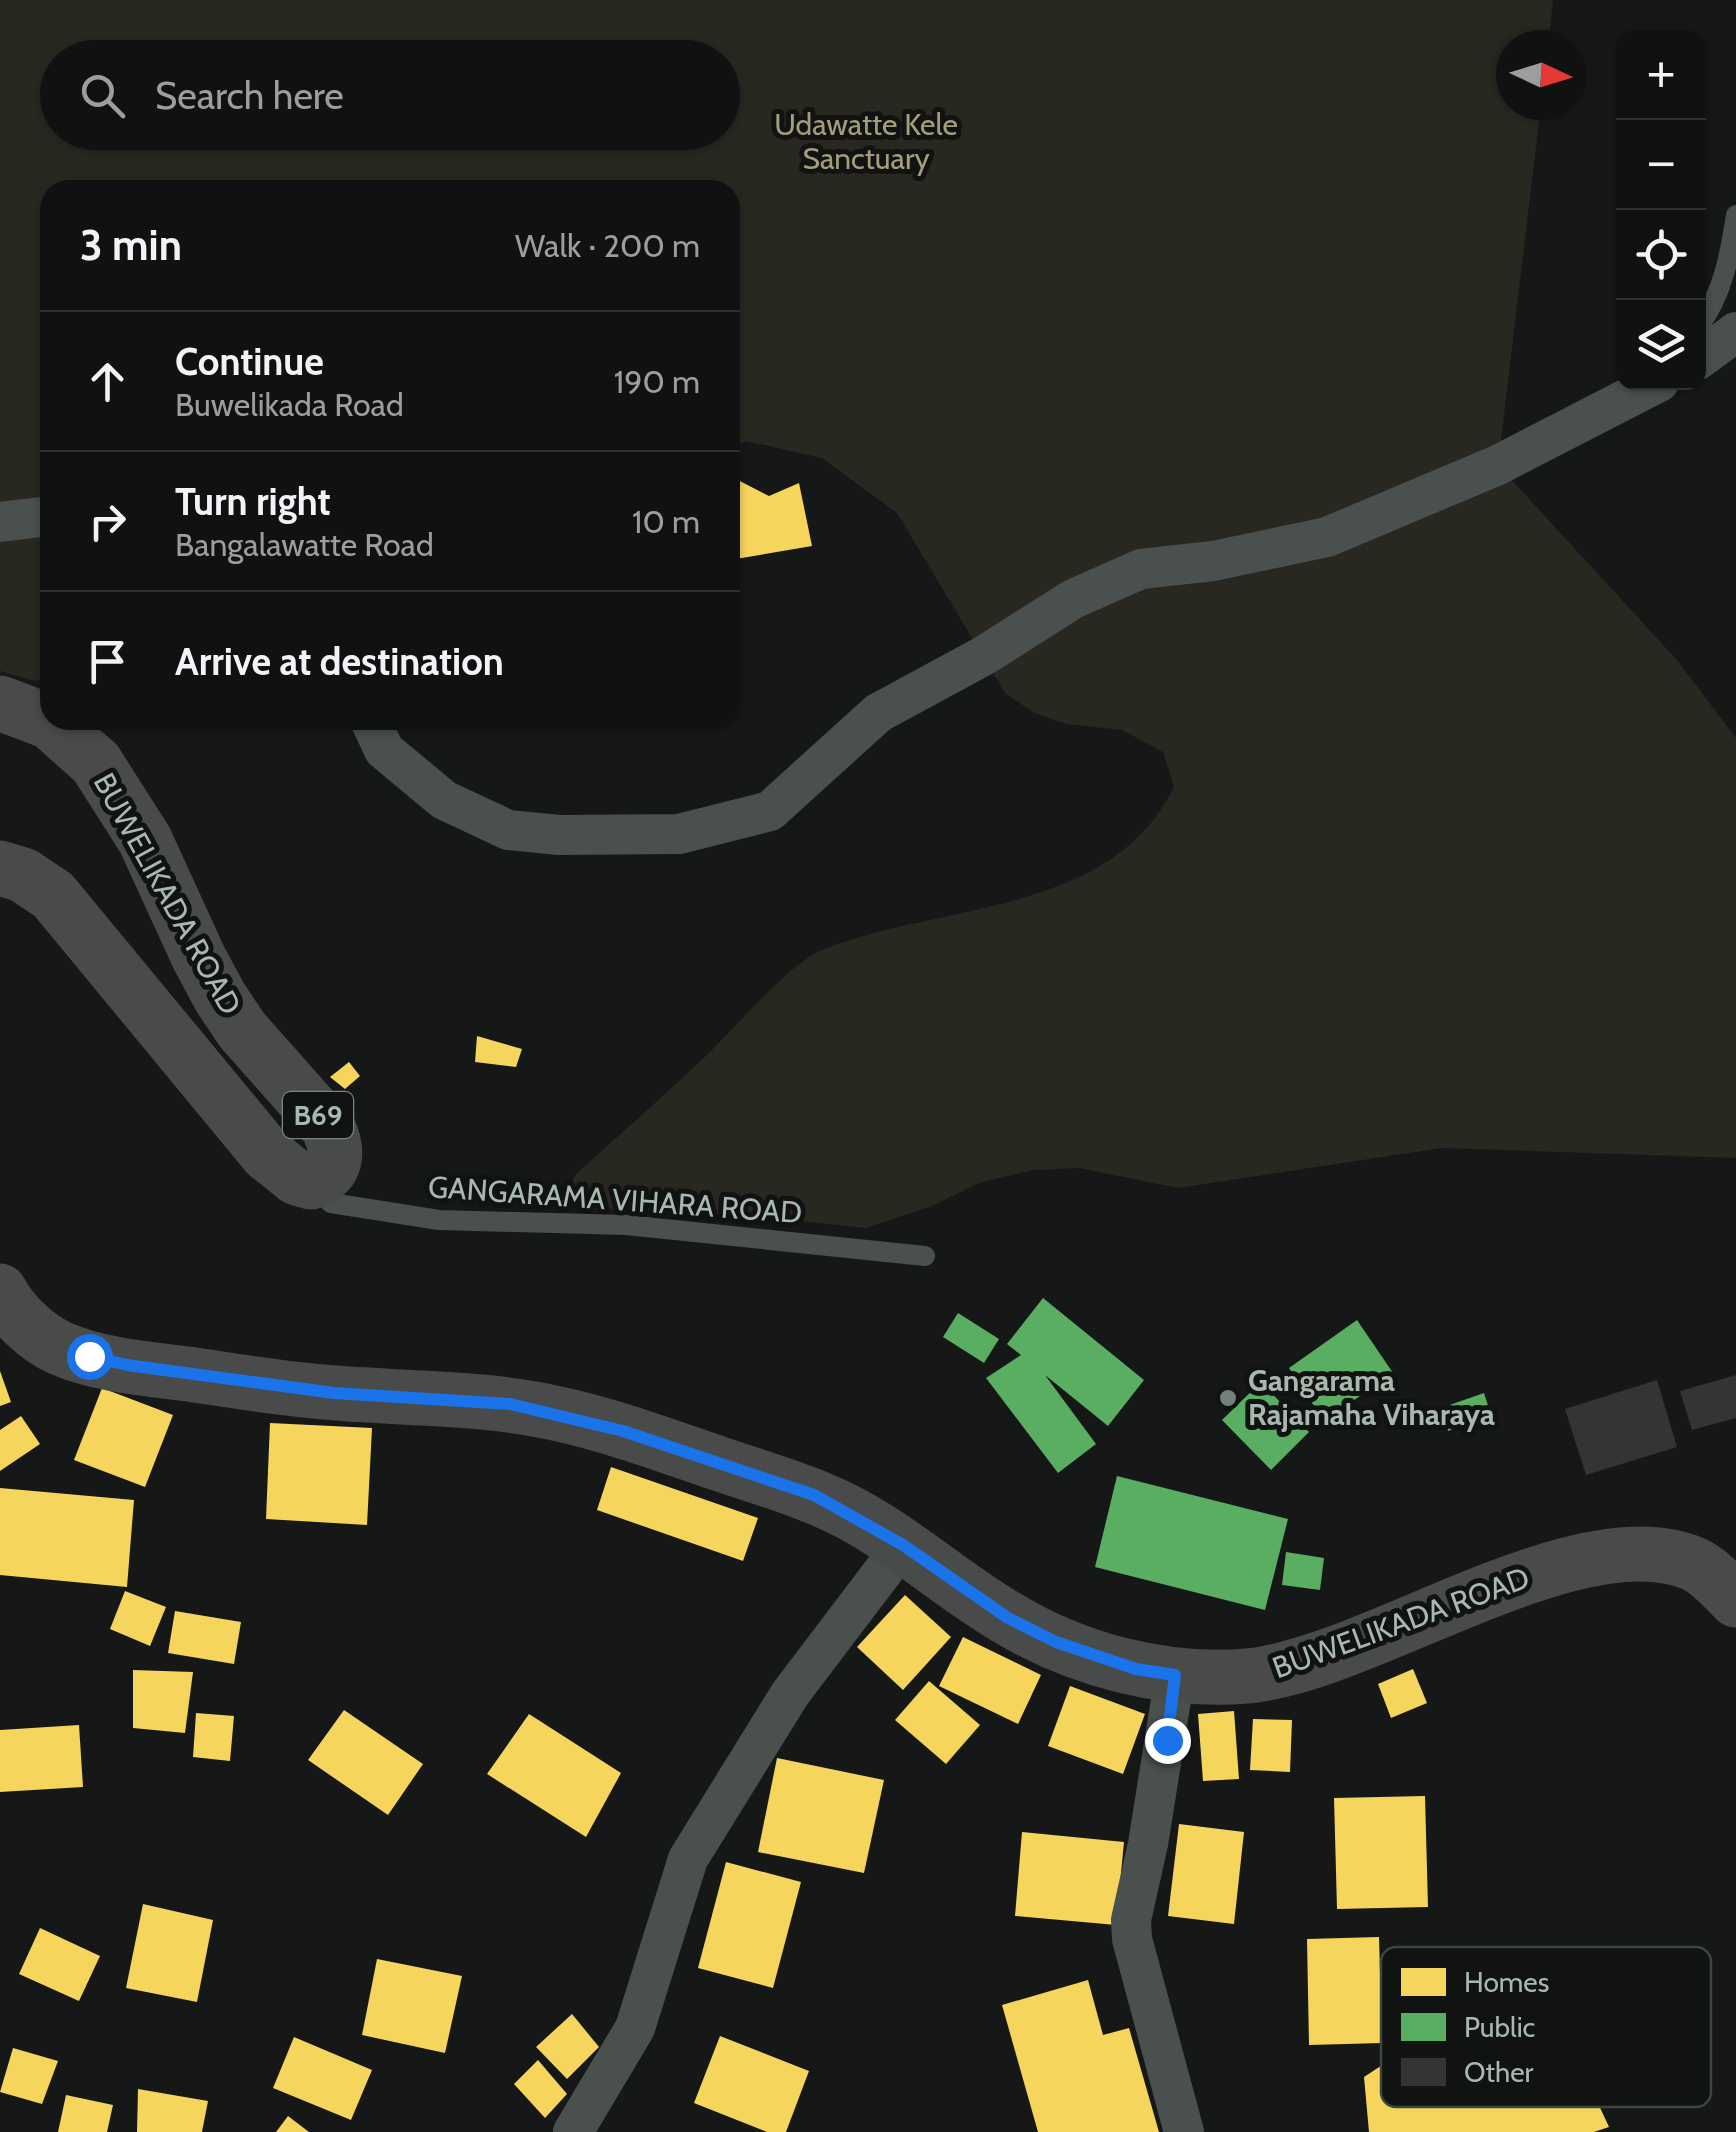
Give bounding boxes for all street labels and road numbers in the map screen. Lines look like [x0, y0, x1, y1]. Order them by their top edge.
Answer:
street label: BUWELIKADA ROAD [86, 766, 249, 1021]
road number: B69 [283, 1092, 353, 1138]
street label: GANGARAMA VIHARA ROAD [427, 1168, 803, 1231]
street label: BUWELIKADA ROAD [1267, 1559, 1534, 1686]

